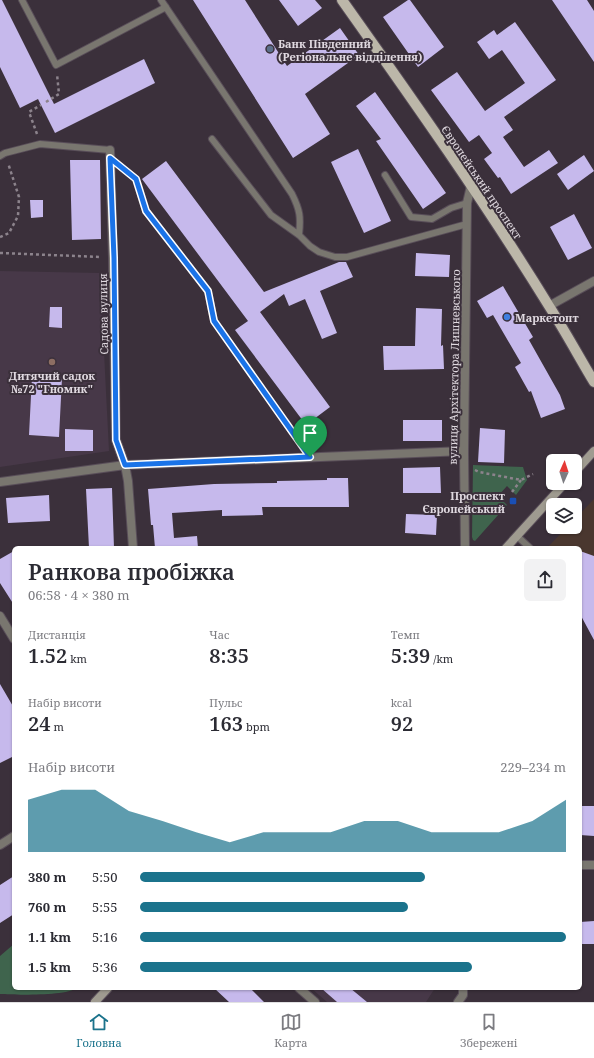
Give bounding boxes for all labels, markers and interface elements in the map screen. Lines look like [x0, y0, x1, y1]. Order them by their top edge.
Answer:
place label: Банк Південний (Регіональне відділення) [278, 36, 422, 64]
marker: Банк Південний (Регіональне відділення) [265, 44, 275, 54]
street label: Європейський проспект [438, 122, 526, 242]
street label: вулиця Архітектора Лишневського [445, 269, 463, 465]
street label: Садова вулиця [95, 273, 111, 355]
place label: Маркетопт [515, 310, 579, 325]
marker: Маркетопт [502, 312, 512, 322]
marker: Дитячий садок №72 "Гномик" [47, 357, 57, 367]
place label: Дитячий садок №72 "Гномик" [9, 368, 95, 396]
pin [293, 416, 327, 457]
icon: arrive [299, 422, 321, 444]
north arrow [546, 454, 582, 490]
map controls [546, 454, 582, 534]
place label: Проспект Європейський [423, 488, 506, 516]
marker: Проспект Європейський [508, 496, 518, 506]
button: layers [546, 498, 582, 534]
text: Ранкова пробіжка [28, 556, 235, 586]
button: share [524, 559, 566, 601]
text: 06:58 · 4 × 380 m [28, 586, 130, 604]
text: Дистанція [28, 627, 86, 642]
text: Час [209, 627, 229, 642]
text: Темп [391, 627, 420, 642]
text: 1.52 [28, 642, 67, 669]
text: 8:35 [209, 642, 249, 669]
text: 5:39 [391, 642, 430, 669]
text: km [67, 651, 87, 666]
text: /km [430, 651, 453, 666]
text: Набір висоти [28, 695, 102, 710]
text: Пульс [209, 695, 242, 710]
text: kcal [391, 695, 412, 710]
text: 24 [28, 710, 51, 737]
text: 163 [209, 710, 243, 737]
text: 92 [391, 710, 413, 737]
text: m [51, 719, 64, 734]
text: bpm [243, 719, 270, 734]
text: Набір висоти [28, 758, 115, 776]
text: 229–234 m [500, 758, 566, 776]
text: 380 m [28, 868, 66, 886]
text: 5:50 [92, 868, 118, 886]
text: 760 m [28, 898, 66, 916]
text: 5:55 [92, 898, 118, 916]
text: 1.1 km [28, 928, 71, 946]
text: 5:16 [92, 928, 118, 946]
text: 1.5 km [28, 958, 71, 976]
text: 5:36 [92, 958, 118, 976]
tab: Головна [76, 1011, 122, 1050]
tab: Карта [274, 1011, 307, 1050]
tab: Збережені [460, 1011, 518, 1050]

